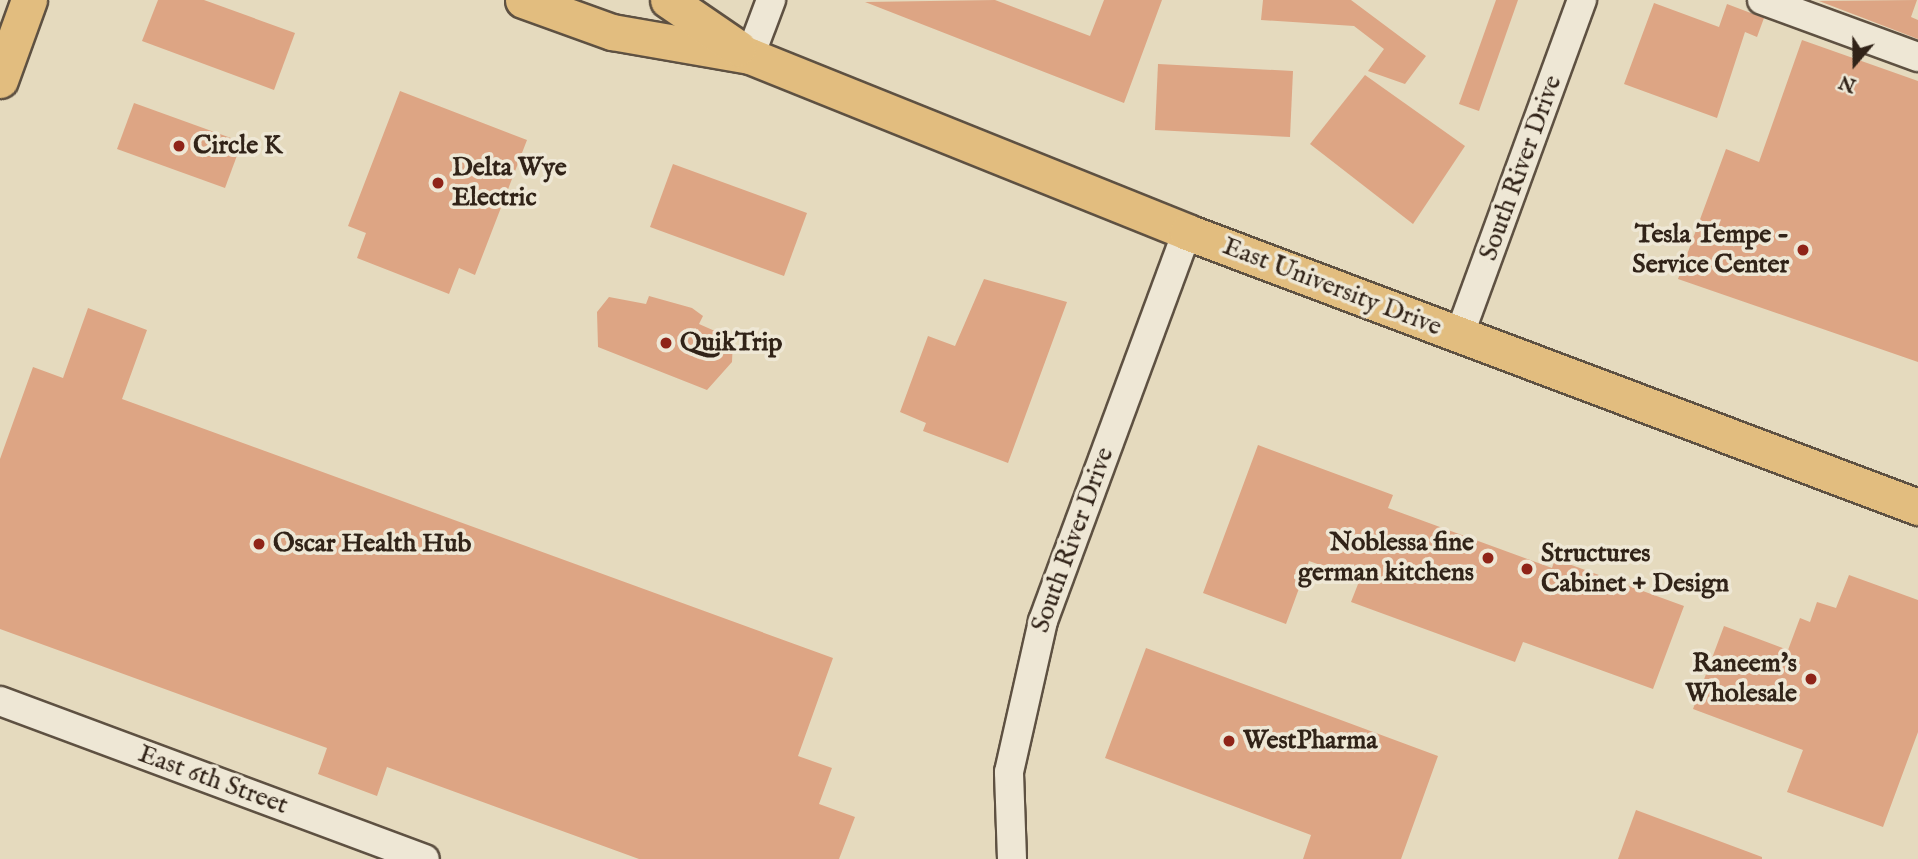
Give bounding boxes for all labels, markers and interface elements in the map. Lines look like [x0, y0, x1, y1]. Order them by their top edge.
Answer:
north arrow [1820, 28, 1890, 98]
text: N [1836, 69, 1860, 97]
street label: South River Drive [1473, 71, 1569, 265]
place label: Circle K [193, 130, 283, 162]
marker: Circle K [171, 138, 187, 154]
place label: Delta Wye Electric [452, 152, 567, 214]
marker: Delta Wye Electric [430, 175, 446, 191]
place label: Tesla Tempe - Service Center [1632, 219, 1789, 280]
street label: East University Drive [1218, 231, 1446, 343]
marker: Tesla Tempe - Service Center [1795, 242, 1811, 258]
place label: QuikTrip [680, 327, 782, 359]
marker: QuikTrip [658, 335, 674, 351]
street label: South River Drive [1025, 443, 1121, 637]
place label: Noblessa fine german kitchens [1298, 527, 1474, 588]
place label: Oscar Health Hub [273, 528, 471, 560]
marker: Oscar Health Hub [251, 536, 267, 552]
place label: Structures Cabinet + Design [1541, 538, 1729, 600]
marker: Noblessa fine german kitchens [1480, 550, 1496, 566]
marker: Structures Cabinet + Design [1519, 561, 1535, 577]
place label: Raneem's Wholesale [1685, 648, 1797, 710]
marker: Raneem's Wholesale [1803, 671, 1819, 687]
place label: WestPharma [1243, 725, 1377, 757]
marker: WestPharma [1221, 733, 1237, 749]
street label: East 6th Street [134, 738, 292, 822]

